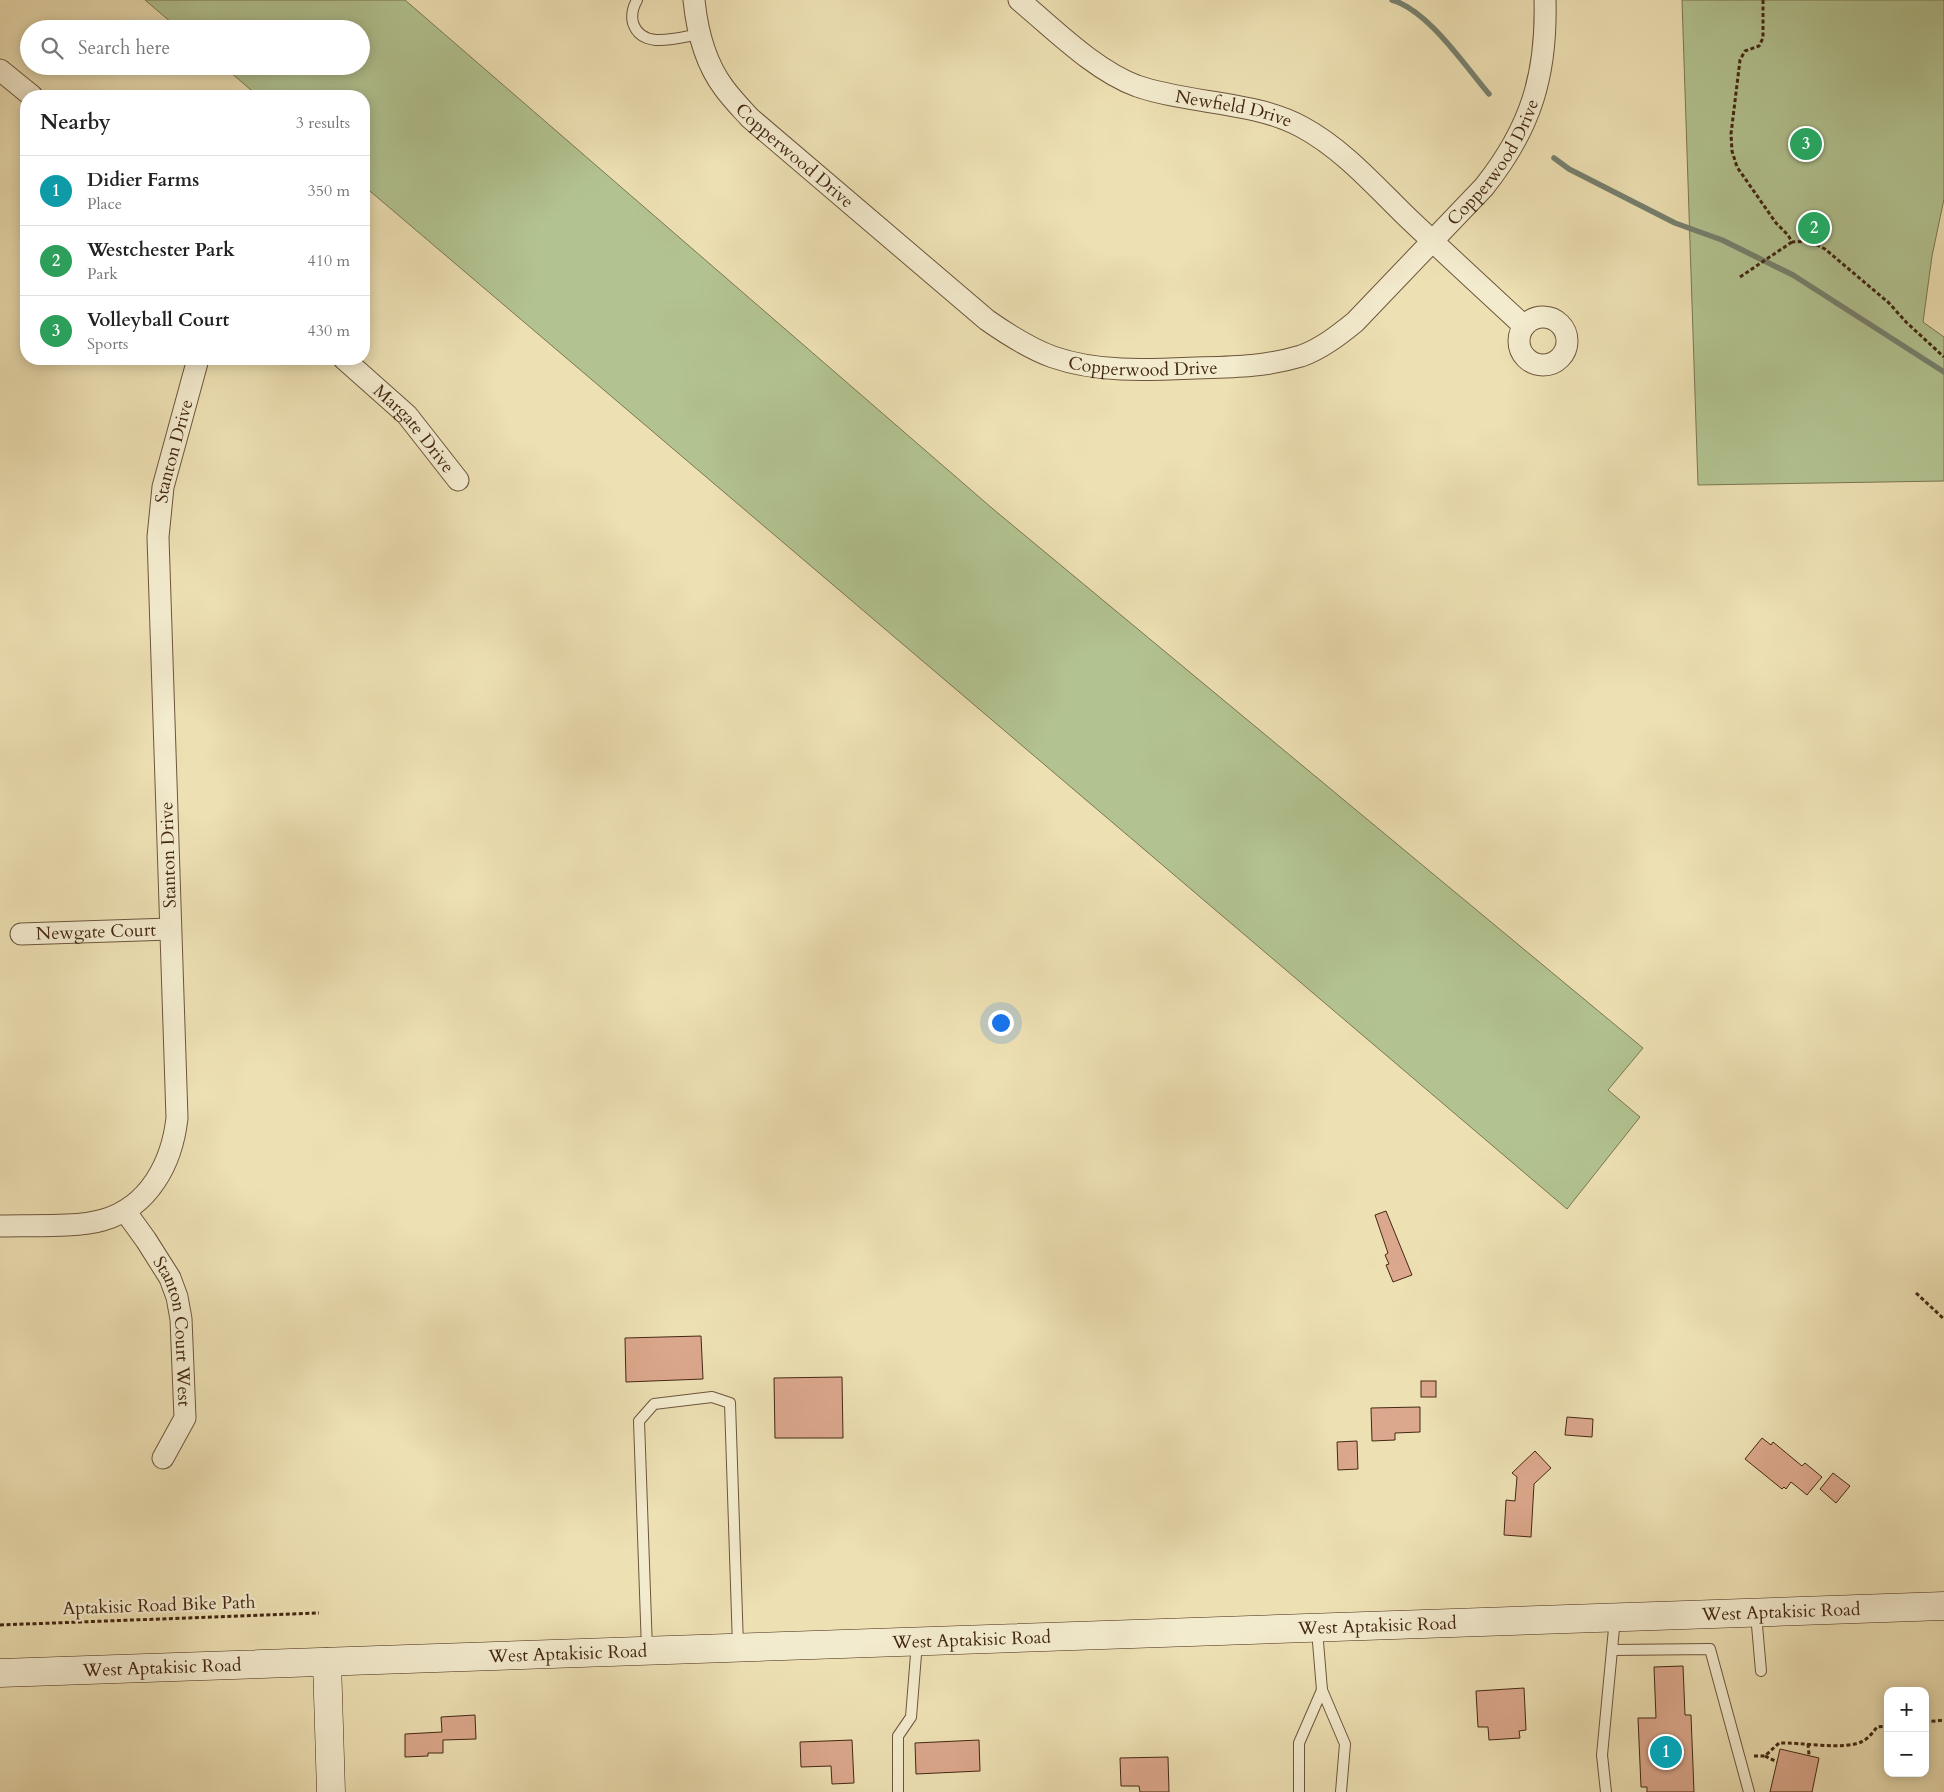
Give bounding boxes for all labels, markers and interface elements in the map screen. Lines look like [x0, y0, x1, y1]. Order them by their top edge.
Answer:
search box [20, 20, 370, 75]
icon: search [38, 34, 66, 62]
text: Search here [78, 35, 170, 61]
street label: Newfield Drive [1173, 84, 1296, 134]
street label: Copperwood Drive [1442, 96, 1545, 231]
street label: Copperwood Drive [729, 98, 859, 214]
text: Nearby [40, 108, 111, 137]
text: 3 results [296, 112, 350, 134]
pin: 3 [1790, 125, 1822, 163]
text: Didier Farms [87, 167, 199, 193]
text: 1 [52, 180, 60, 202]
text: 350 m [308, 180, 350, 202]
text: Place [87, 193, 122, 215]
pin: 2 [1798, 209, 1830, 247]
text: Westchester Park [87, 237, 235, 263]
text: 2 [52, 250, 60, 272]
text: 410 m [308, 250, 350, 272]
text: Park [87, 263, 118, 285]
text: Volleyball Court [87, 307, 229, 333]
text: 3 [52, 320, 60, 342]
text: 430 m [308, 320, 350, 342]
text: Sports [87, 333, 128, 355]
street label: Copperwood Drive [1066, 350, 1218, 383]
street label: Margate Drive [368, 379, 460, 478]
street label: Stanton Drive [149, 396, 199, 504]
street label: Stanton Drive [154, 801, 183, 909]
street label: Newgate Court [35, 917, 157, 946]
your location [988, 1010, 1014, 1036]
street label: Stanton Court West [146, 1252, 197, 1407]
street label: Aptakisic Road Bike Path [62, 1590, 256, 1621]
street label: West Aptakisic Road [1700, 1597, 1861, 1627]
street label: West Aptakisic Road [1296, 1611, 1457, 1641]
street label: West Aptakisic Road [891, 1625, 1052, 1655]
street label: West Aptakisic Road [487, 1639, 648, 1669]
street label: West Aptakisic Road [81, 1653, 242, 1683]
map controls [1884, 1687, 1929, 1777]
button: + [1884, 1687, 1929, 1732]
button: − [1884, 1732, 1929, 1777]
pin: 1 [1650, 1733, 1682, 1771]

